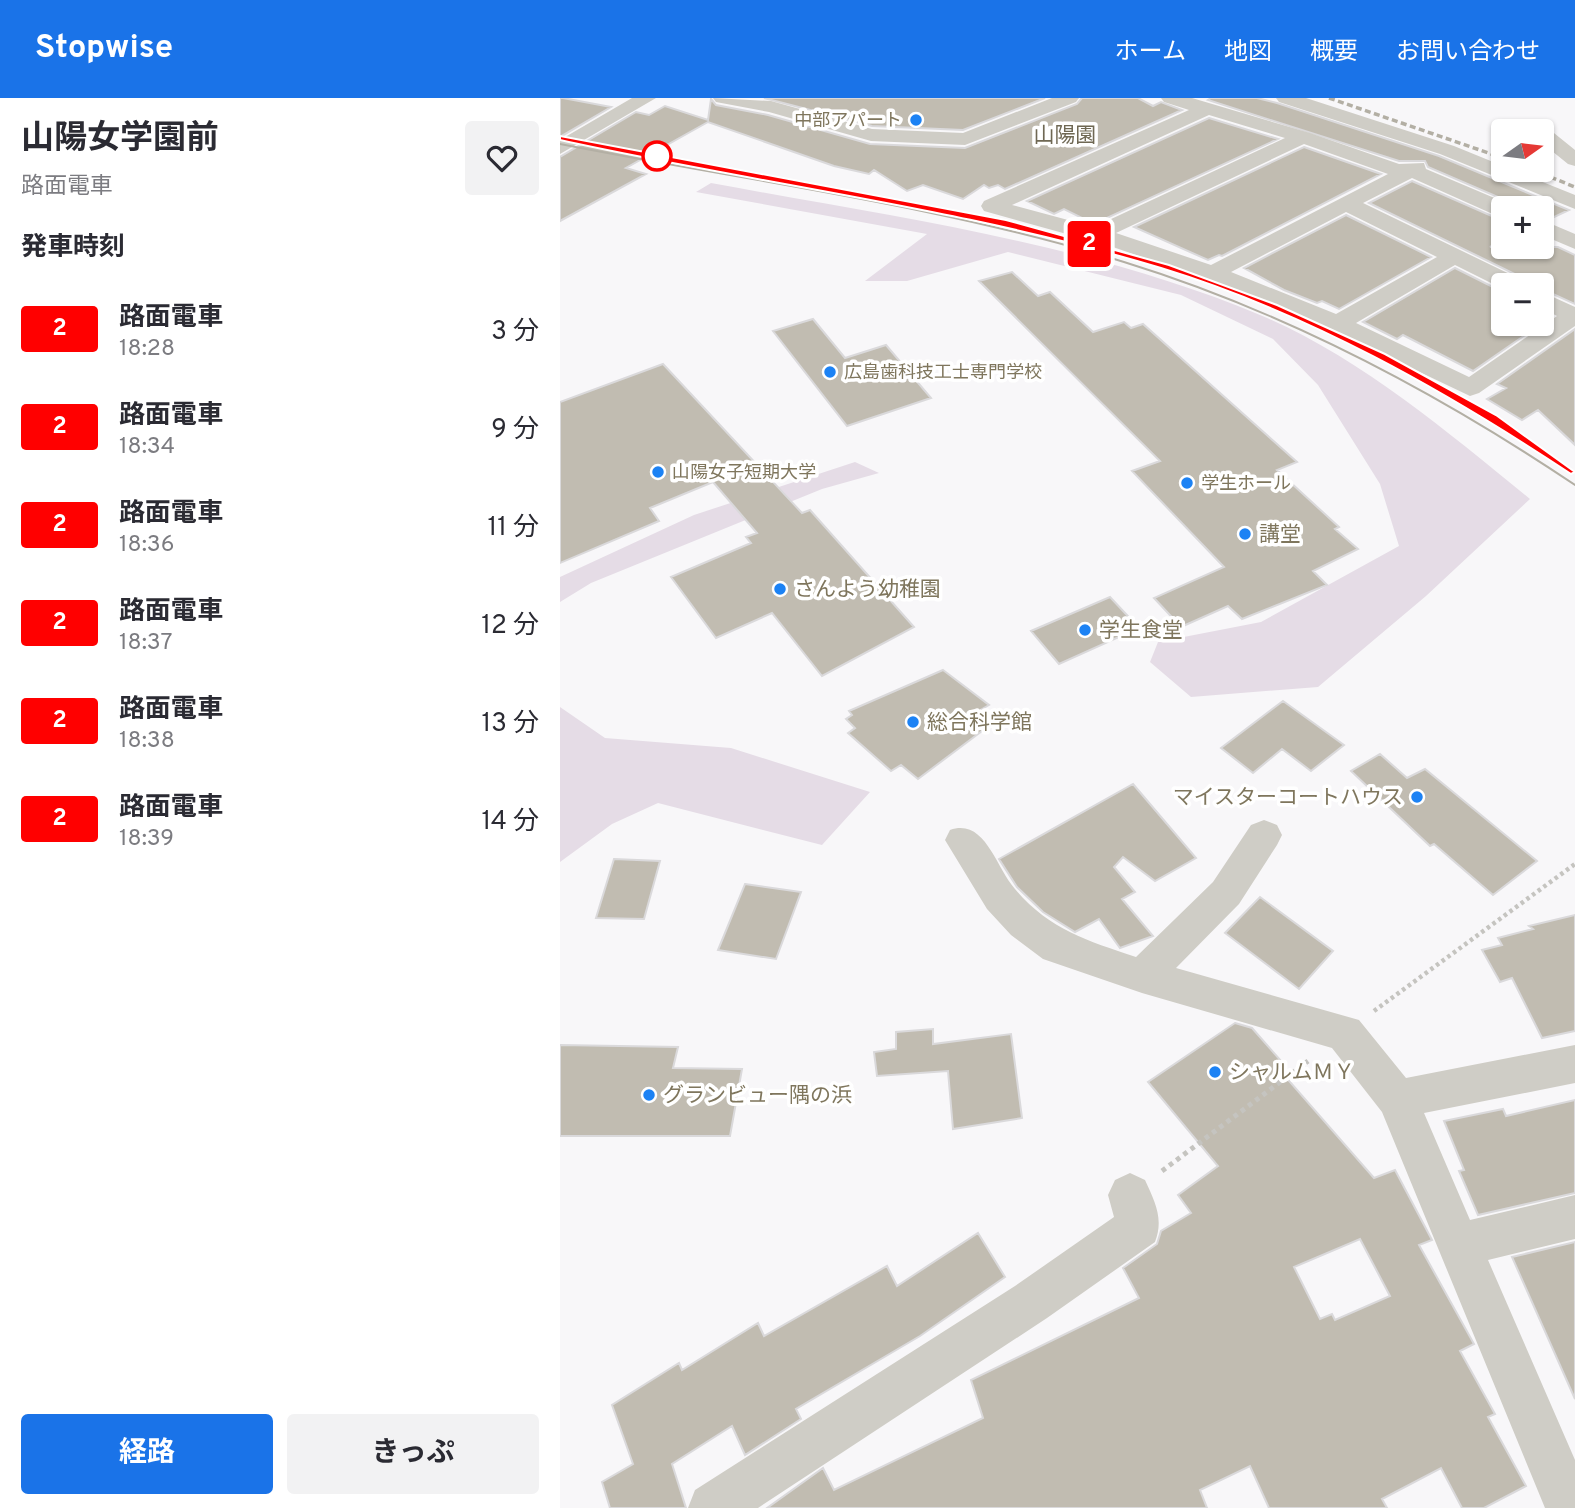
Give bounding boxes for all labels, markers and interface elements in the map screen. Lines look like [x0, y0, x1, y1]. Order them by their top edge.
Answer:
text: Stopwise [35, 28, 173, 70]
text: ホーム [1115, 38, 1186, 68]
text: 地図 [1224, 38, 1272, 68]
text: 概要 [1310, 38, 1358, 68]
text: お問い合わせ [1396, 38, 1540, 68]
place label: 中部アパート [794, 110, 902, 133]
marker: 中部アパート [908, 112, 924, 128]
text: 山陽女学園前 [21, 119, 219, 161]
north arrow [1491, 119, 1554, 182]
map controls [1491, 119, 1554, 336]
button: heart [465, 121, 539, 195]
district label: 山陽園 [1034, 123, 1097, 150]
unlabelled marker [642, 141, 672, 171]
text: 路面電車 [21, 173, 113, 202]
button: + [1491, 196, 1554, 259]
line badge: 2 [1066, 221, 1112, 267]
text: 2 [1082, 229, 1096, 259]
text: 発車時刻 [21, 232, 125, 265]
button: − [1491, 273, 1554, 336]
text: 路面電車 [119, 302, 223, 335]
text: 2 [52, 314, 67, 344]
text: 3 分 [491, 316, 539, 349]
text: 18:28 [119, 335, 175, 364]
place label: 広島歯科技工士専門学校 [844, 362, 1042, 385]
marker: 広島歯科技工士専門学校 [822, 364, 838, 380]
text: 路面電車 [119, 400, 223, 433]
text: 2 [52, 412, 67, 442]
text: 9 分 [491, 414, 539, 447]
text: 18:34 [119, 433, 175, 462]
place label: 山陽女子短期大学 [672, 462, 816, 485]
marker: 山陽女子短期大学 [650, 464, 666, 480]
place label: 学生ホール [1201, 473, 1291, 496]
marker: 学生ホール [1179, 475, 1195, 491]
text: 路面電車 [119, 498, 223, 531]
text: 2 [52, 510, 67, 540]
text: 11 分 [487, 512, 539, 545]
place label: 講堂 [1259, 522, 1301, 549]
marker: 講堂 [1237, 526, 1253, 542]
text: 18:36 [119, 531, 174, 560]
place label: さんよう幼稚園 [794, 577, 941, 604]
marker: さんよう幼稚園 [772, 581, 788, 597]
text: 路面電車 [119, 596, 223, 629]
text: 2 [52, 608, 67, 638]
text: 12 分 [481, 610, 539, 643]
place label: 学生食堂 [1099, 618, 1183, 645]
marker: 学生食堂 [1077, 622, 1093, 638]
text: 18:37 [119, 629, 172, 658]
text: 路面電車 [119, 694, 223, 727]
text: 2 [52, 706, 67, 736]
text: 13 分 [482, 708, 539, 741]
place label: 総合科学館 [927, 710, 1032, 737]
marker: 総合科学館 [905, 714, 921, 730]
text: 18:38 [119, 727, 175, 756]
place label: マイスターコートハウス [1173, 785, 1403, 812]
marker: マイスターコートハウス [1409, 789, 1425, 805]
text: 路面電車 [119, 792, 223, 825]
text: 2 [52, 804, 67, 834]
text: 14 分 [482, 806, 539, 839]
text: 18:39 [119, 825, 174, 854]
place label: シャルムＭＹ [1229, 1060, 1355, 1087]
marker: シャルムＭＹ [1207, 1064, 1223, 1080]
place label: グランビュー隅の浜 [663, 1083, 852, 1110]
marker: グランビュー隅の浜 [641, 1087, 657, 1103]
button: 経路 [21, 1414, 273, 1494]
button: きっぷ [287, 1414, 539, 1494]

